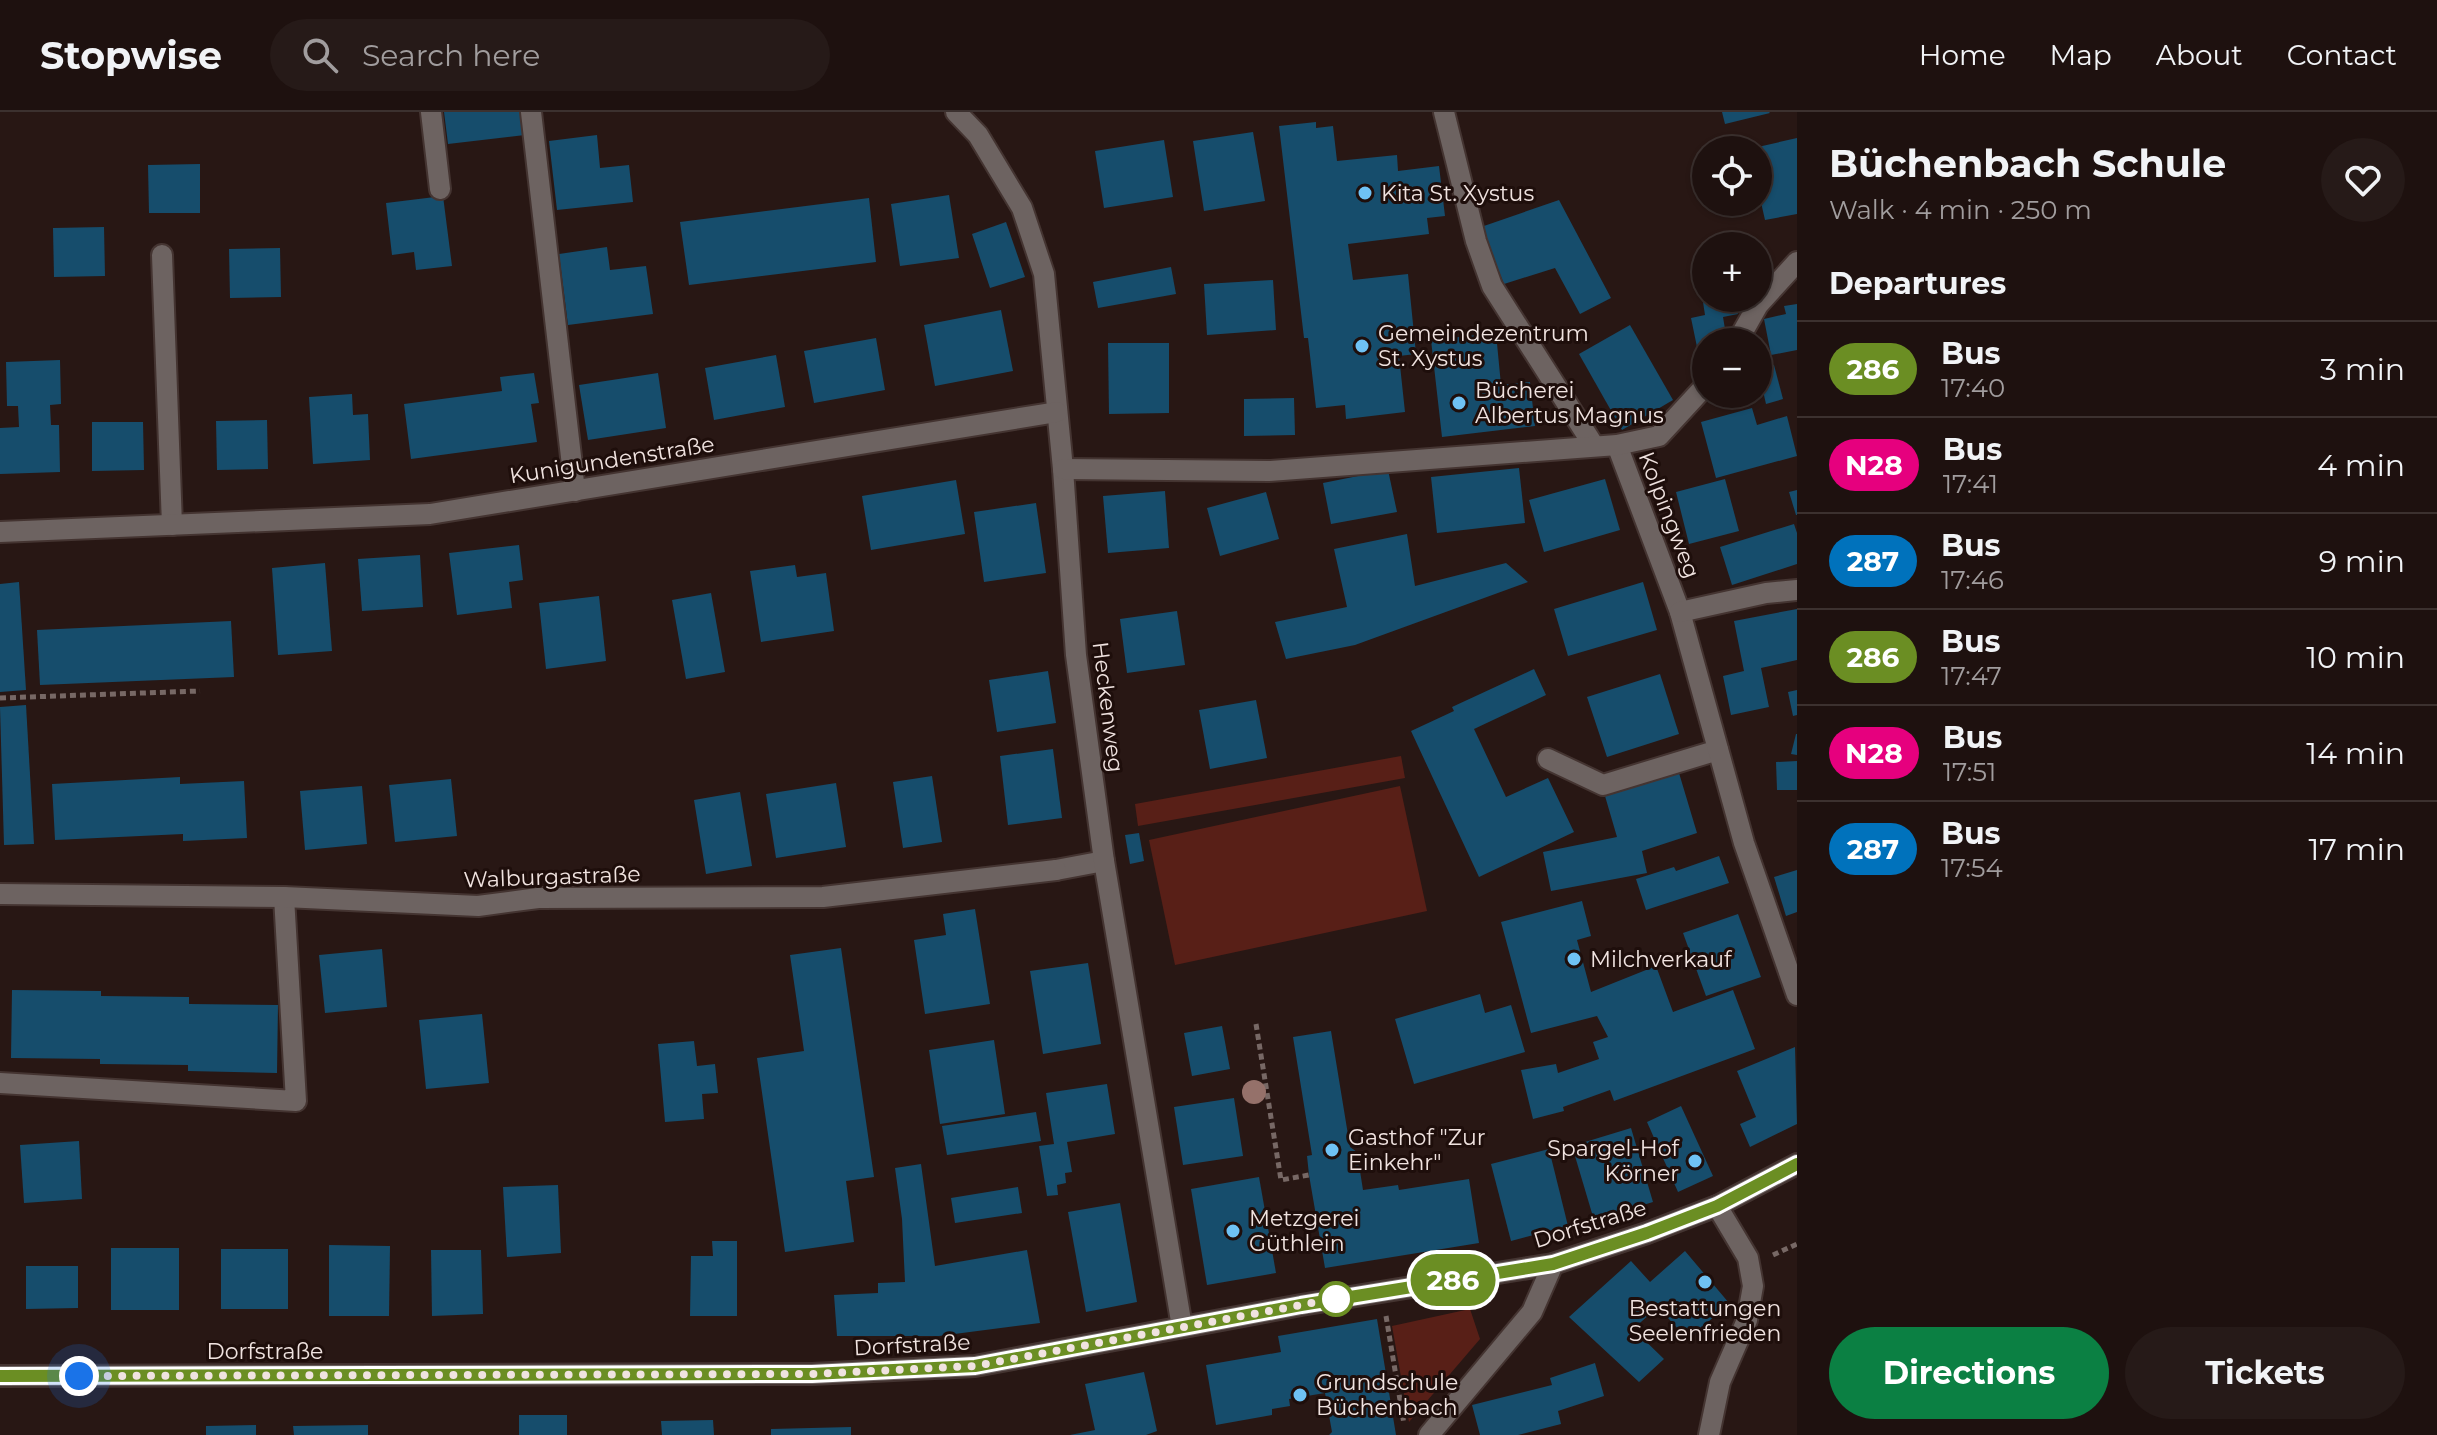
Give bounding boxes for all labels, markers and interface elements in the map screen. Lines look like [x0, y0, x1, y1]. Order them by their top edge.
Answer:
search box [270, 19, 830, 91]
text: Stopwise [40, 32, 222, 79]
icon: search [298, 33, 342, 77]
text: Search here [362, 37, 540, 74]
text: Home [1919, 38, 2006, 72]
text: Map [2050, 38, 2112, 72]
text: About [2156, 38, 2243, 72]
text: Contact [2287, 38, 2397, 72]
map controls [1692, 136, 1772, 408]
button: locate [1692, 136, 1772, 216]
button: heart [2321, 138, 2405, 222]
text: Büchenbach Schule [1829, 140, 2226, 187]
place label: Kita St. Xystus [1381, 180, 1534, 207]
marker: Kita St. Xystus [1356, 184, 1374, 202]
text: Walk · 4 min · 250 m [1829, 194, 2092, 226]
button: + [1692, 232, 1772, 312]
text: Departures [1829, 265, 2006, 302]
place label: Gemeindezentrum St. Xystus [1378, 320, 1589, 372]
button: − [1692, 328, 1772, 408]
text: Bus [1941, 335, 2001, 372]
marker: Gemeindezentrum St. Xystus [1353, 337, 1371, 355]
text: 3 min [2320, 351, 2405, 388]
text: 286 [1847, 352, 1899, 386]
text: 17:40 [1941, 372, 2005, 404]
place label: Bücherei Albertus Magnus [1475, 377, 1664, 429]
marker: Bücherei Albertus Magnus [1450, 394, 1468, 412]
street label: Kunigundenstraße [508, 430, 716, 490]
text: Bus [1943, 431, 2002, 468]
text: 4 min [2317, 447, 2405, 484]
street label: Kolpingweg [1633, 448, 1705, 582]
text: N28 [1845, 448, 1903, 482]
text: 17:41 [1943, 468, 1998, 500]
text: Bus [1941, 527, 2001, 564]
text: 9 min [2319, 543, 2405, 580]
text: 287 [1847, 544, 1899, 578]
text: 17:46 [1941, 564, 2004, 596]
text: Bus [1941, 623, 2001, 660]
text: 10 min [2306, 639, 2405, 676]
street label: Heckenweg [1087, 640, 1129, 774]
text: 286 [1847, 640, 1899, 674]
text: 17:47 [1941, 660, 2002, 692]
text: Bus [1943, 719, 2002, 756]
text: 14 min [2306, 735, 2405, 772]
text: N28 [1845, 736, 1903, 770]
text: 17:51 [1943, 756, 1996, 788]
text: Bus [1941, 815, 2001, 852]
text: 17 min [2308, 831, 2405, 868]
text: 287 [1847, 832, 1899, 866]
text: 17:54 [1941, 852, 2003, 884]
street label: Walburgastraße [463, 860, 641, 894]
place label: Milchverkauf [1590, 946, 1733, 973]
marker: Milchverkauf [1565, 950, 1583, 968]
place label: Gasthof "Zur Einkehr" [1348, 1124, 1486, 1176]
place label: Spargel-Hof Körner [1547, 1135, 1681, 1187]
marker: Gasthof "Zur Einkehr" [1323, 1141, 1341, 1159]
marker: Spargel-Hof Körner [1686, 1152, 1704, 1170]
street label: Dorfstraße [1530, 1194, 1650, 1254]
place label: Metzgerei Güthlein [1249, 1205, 1359, 1257]
marker: Metzgerei Güthlein [1224, 1222, 1242, 1240]
line badge: 286 [1407, 1254, 1499, 1306]
text: 286 [1427, 1263, 1479, 1297]
marker: Bestattungen Seelenfrieden [1696, 1273, 1714, 1291]
unlabelled marker [1319, 1282, 1353, 1316]
place label: Bestattungen Seelenfrieden [1629, 1295, 1781, 1347]
button: Directions [1829, 1327, 2109, 1419]
button: Tickets [2125, 1327, 2405, 1419]
street label: Dorfstraße [853, 1328, 971, 1362]
street label: Dorfstraße [207, 1338, 323, 1365]
your location [59, 1356, 99, 1396]
place label: Grundschule Büchenbach [1316, 1369, 1458, 1421]
marker: Grundschule Büchenbach [1291, 1386, 1309, 1404]

